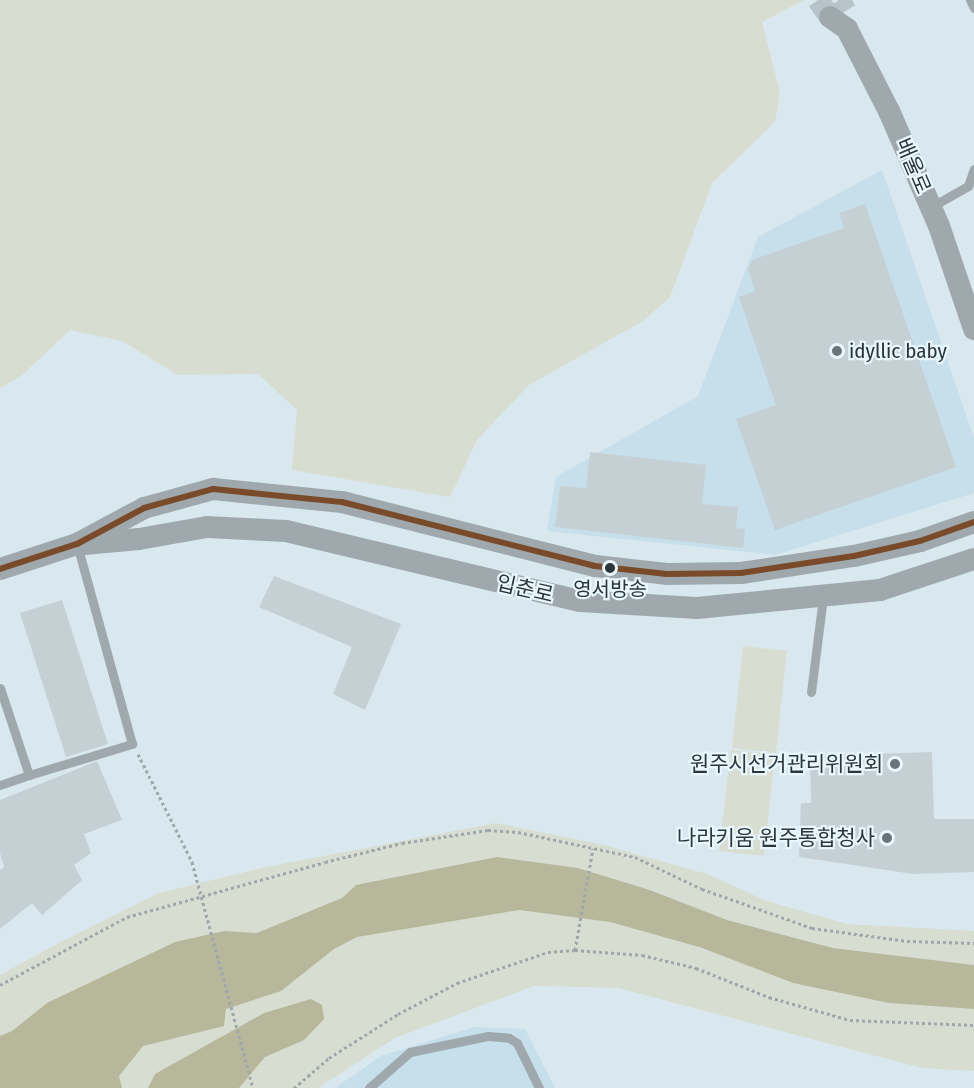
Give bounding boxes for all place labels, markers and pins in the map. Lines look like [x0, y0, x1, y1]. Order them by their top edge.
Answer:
place label: idyllic baby [849, 338, 947, 364]
marker: idyllic baby [830, 344, 844, 358]
marker: 영서방송 [604, 562, 616, 574]
place label: 영서방송 [573, 577, 647, 601]
place label: 원주시선거관리위원회 [690, 751, 883, 777]
marker: 원주시선거관리위원회 [888, 757, 902, 771]
place label: 나라키움 원주통합청사 [677, 825, 875, 851]
marker: 나라키움 원주통합청사 [880, 831, 894, 845]

